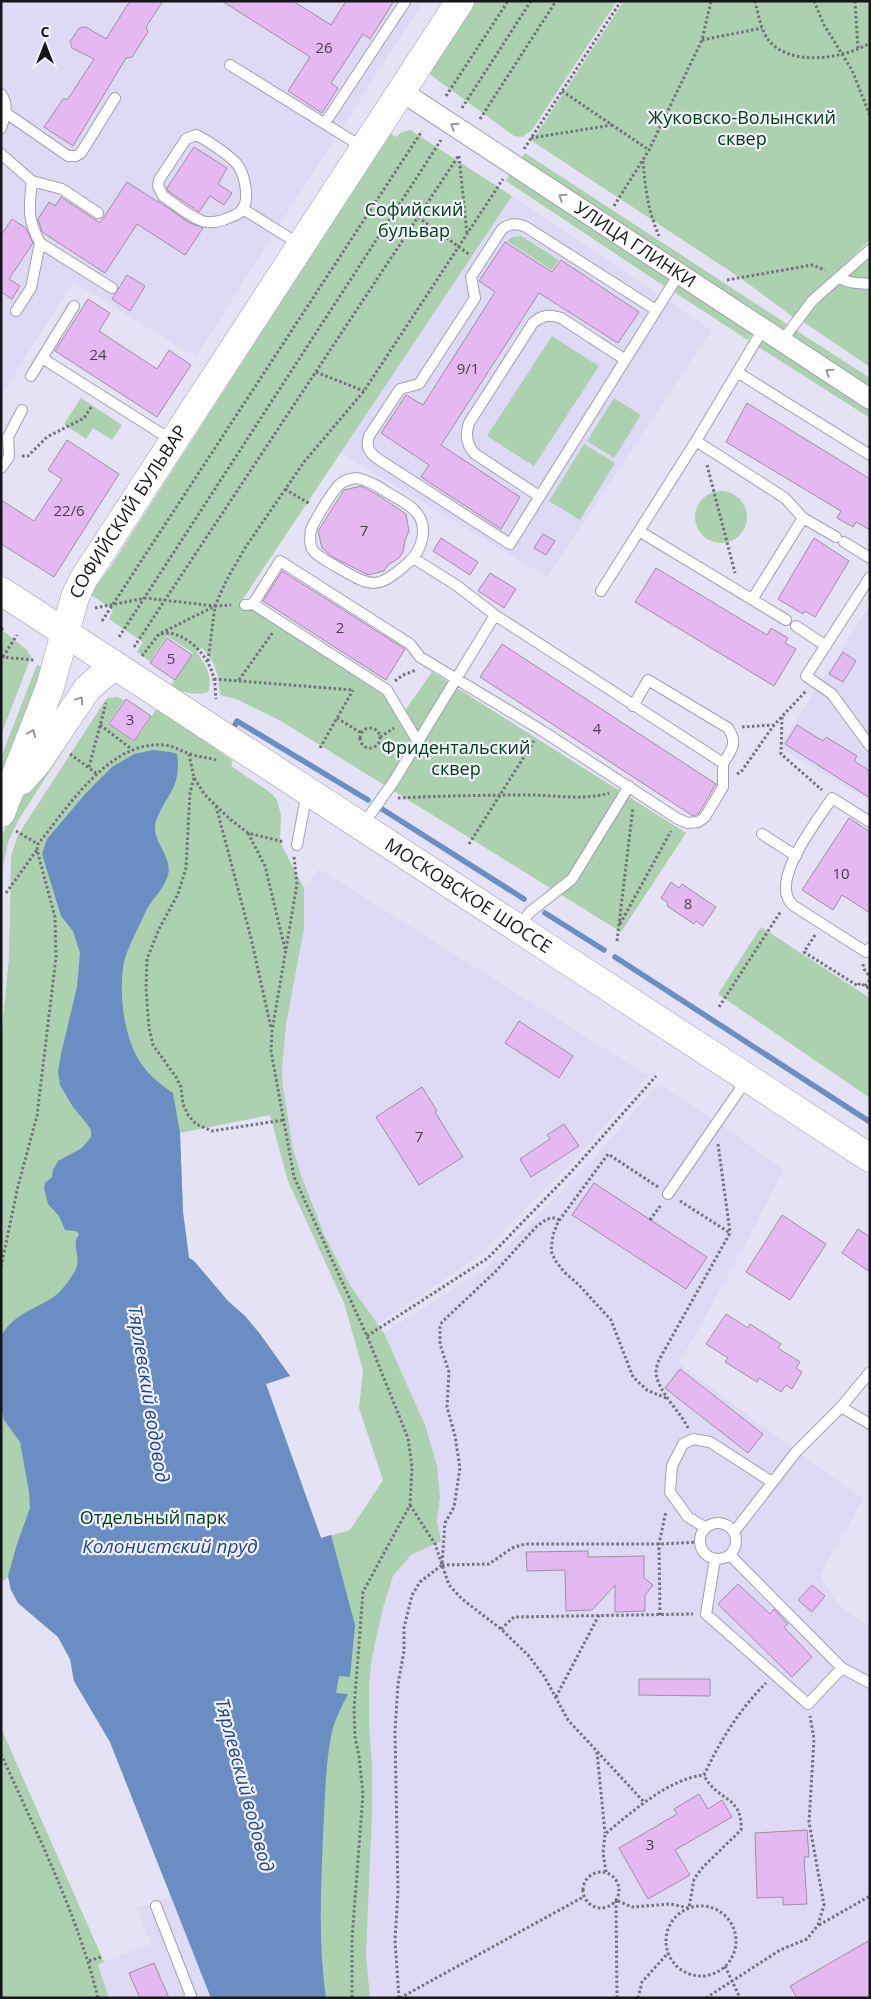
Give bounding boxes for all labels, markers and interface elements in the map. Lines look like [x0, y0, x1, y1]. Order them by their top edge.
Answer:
north arrow [20, 20, 70, 70]
text: С [41, 22, 50, 41]
house number: 26 [315, 37, 333, 57]
park label: Жуковско-Волынский сквер [648, 105, 836, 150]
one-way arrow [450, 123, 459, 132]
one-way arrow [558, 193, 567, 203]
street label: УЛИЦА ГЛИНКИ [570, 195, 701, 292]
park label: Софийский бульвар [365, 197, 463, 242]
house number: 24 [89, 344, 107, 364]
house number: 9/1 [457, 358, 479, 378]
one-way arrow [825, 369, 834, 379]
street label: СОФИЙСКИЙ БУЛЬВАР [63, 420, 192, 602]
house number: 22/6 [53, 500, 85, 520]
house number: 7 [360, 520, 368, 540]
house number: 2 [336, 617, 344, 637]
house number: 5 [167, 648, 175, 668]
one-way arrow [74, 696, 83, 706]
house number: 3 [126, 709, 134, 729]
house number: 4 [593, 718, 602, 738]
one-way arrow [26, 729, 36, 738]
park label: Фридентальский сквер [382, 735, 530, 780]
street label: МОСКОВСКОЕ ШОССЕ [381, 832, 557, 958]
house number: 10 [832, 863, 850, 883]
house number: 8 [684, 893, 692, 913]
house number: 7 [415, 1126, 423, 1146]
water label: Тярлевский водовод [122, 1304, 176, 1484]
park label: Отдельный парк [80, 1505, 227, 1529]
water label: Колонистский пруд [82, 1533, 258, 1559]
water label: Тярлевский водовод [209, 1695, 281, 1875]
house number: 3 [646, 1834, 654, 1854]

